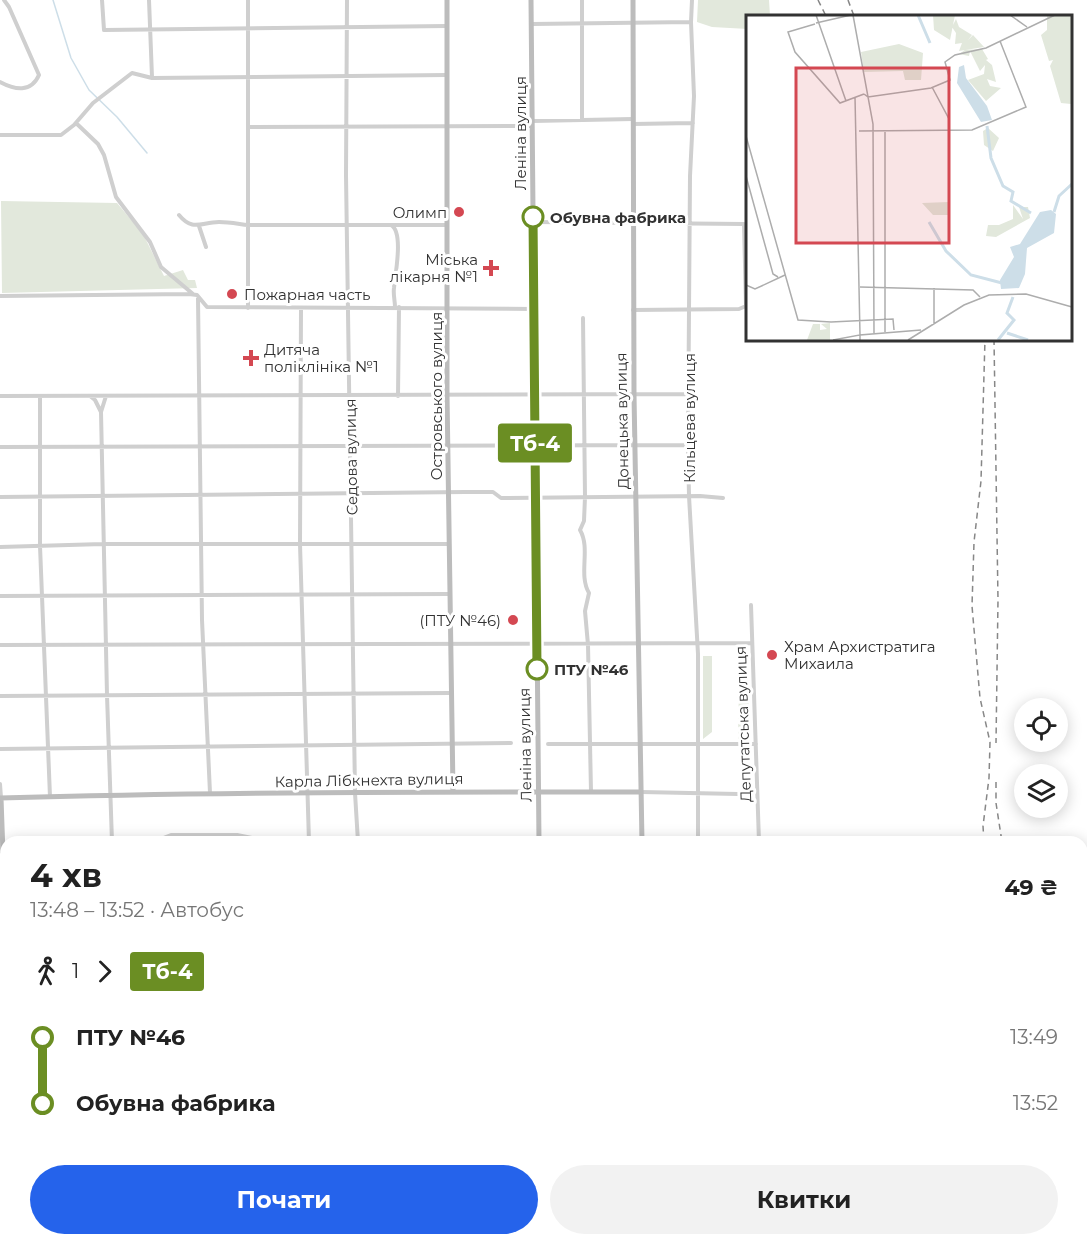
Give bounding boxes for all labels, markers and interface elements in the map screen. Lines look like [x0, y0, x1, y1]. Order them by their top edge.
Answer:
inset map [746, 15, 1072, 340]
street label: Леніна вулиця [511, 76, 530, 190]
place label: Олимп [393, 203, 447, 222]
marker: Олимп [452, 205, 466, 219]
marker: Обувна фабрика [522, 206, 544, 228]
place label: Обувна фабрика [550, 208, 686, 227]
place label: Міська лікарня №1 [390, 250, 478, 286]
marker: Міська лікарня №1 [482, 259, 500, 277]
place label: Пожарная часть [244, 285, 370, 304]
marker: Пожарная часть [225, 287, 239, 301]
street label: Островського вулиця [427, 312, 446, 480]
place label: Дитяча поліклініка №1 [264, 340, 379, 376]
marker: Дитяча поліклініка №1 [242, 349, 260, 367]
street label: Донецька вулиця [611, 352, 633, 490]
street label: Кільцева вулиця [680, 353, 699, 483]
street label: Седова вулиця [340, 398, 362, 516]
line badge: Тб-4 [493, 424, 577, 462]
text: Тб-4 [510, 431, 560, 456]
place label: (ПТУ №46) [419, 611, 501, 630]
marker: (ПТУ №46) [506, 613, 520, 627]
place label: Храм Архистратига Михаила [784, 637, 935, 673]
street label: Депутатська вулиця [731, 645, 755, 803]
marker: Храм Архистратига Михаила [765, 648, 779, 662]
marker: ПТУ №46 [526, 658, 548, 680]
place label: ПТУ №46 [554, 660, 629, 679]
street label: Леніна вулиця [515, 688, 535, 802]
map controls [1014, 698, 1068, 818]
button: locate [1014, 698, 1068, 752]
button: layers [1014, 764, 1068, 818]
street label: Карла Лібкнехта вулиця [274, 769, 464, 791]
text: 4 хв [30, 855, 102, 895]
text: 49 ₴ [1005, 874, 1058, 901]
text: 13:48 – 13:52 · Автобус [30, 898, 244, 922]
icon: walk [30, 955, 63, 988]
icon: forward [88, 955, 121, 988]
text: 1 [72, 959, 79, 983]
text: Тб-4 [142, 959, 192, 984]
text: ПТУ №46 [76, 1024, 185, 1051]
text: 13:49 [1010, 1025, 1058, 1049]
text: Обувна фабрика [76, 1090, 276, 1117]
text: 13:52 [1013, 1091, 1058, 1115]
button: Почати [30, 1165, 538, 1234]
button: Квитки [550, 1165, 1058, 1234]

